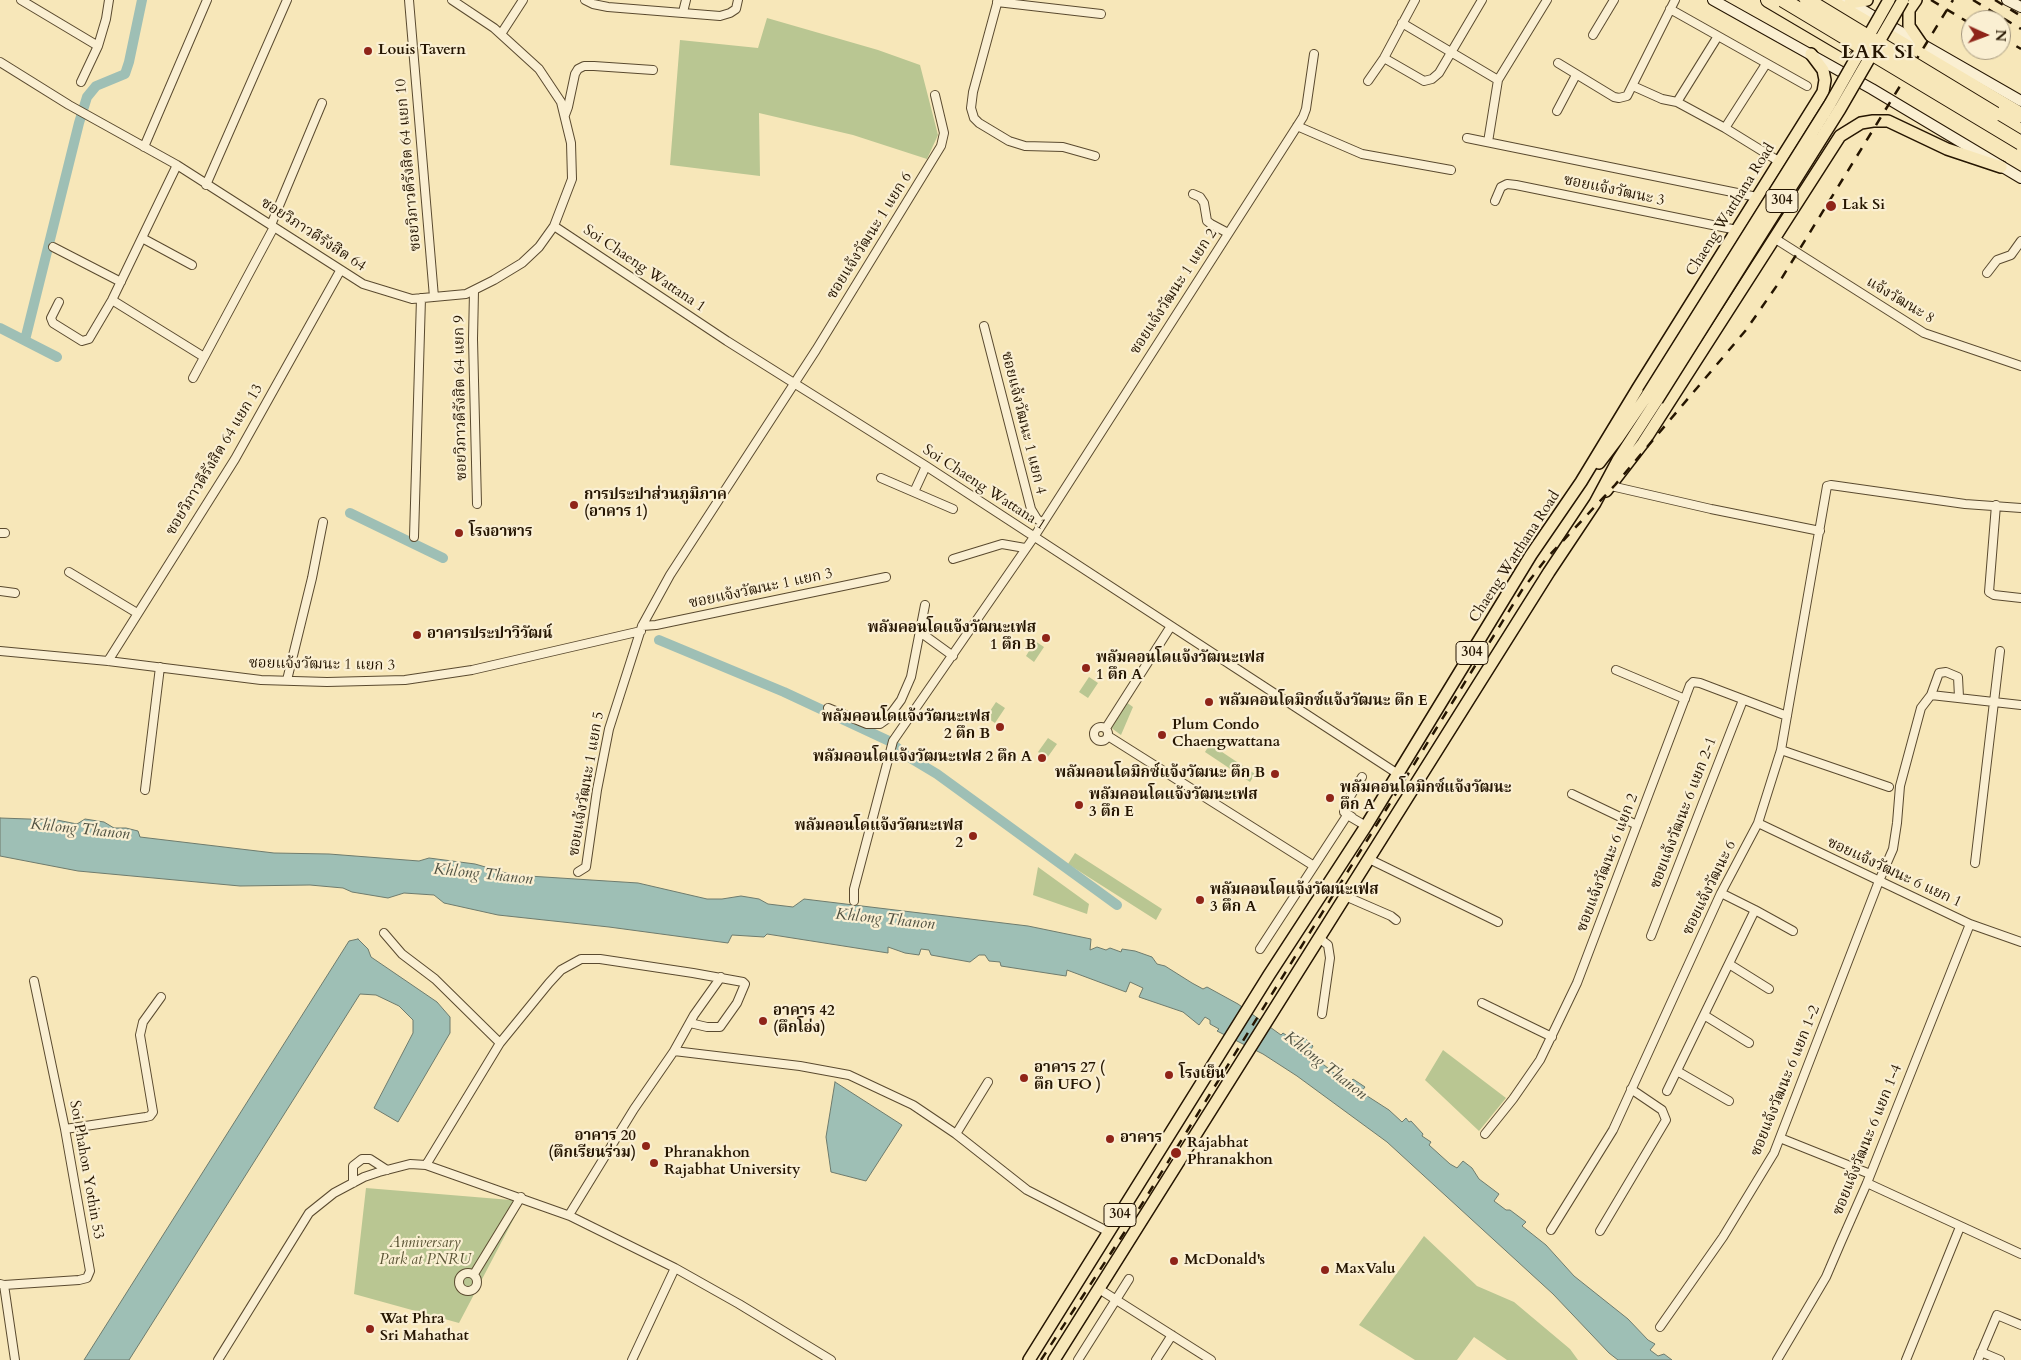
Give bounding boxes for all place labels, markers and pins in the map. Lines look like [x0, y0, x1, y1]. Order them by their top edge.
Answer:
place label: Louis Tavern [378, 42, 466, 60]
marker: Louis Tavern [362, 45, 374, 57]
place label: Lak Si [1842, 197, 1885, 215]
marker: Lak Si [1824, 199, 1838, 213]
place label: การประปาส่วนภูมิภาค (อาคาร 1) [584, 487, 727, 522]
marker: การประปาส่วนภูมิภาค (อาคาร 1) [568, 499, 580, 511]
place label: โรงอาหาร [469, 524, 532, 542]
marker: โรงอาหาร [453, 527, 465, 539]
place label: พลัมคอนโดแจ้งวัฒนะเฟส 1 ตึก B [867, 620, 1036, 655]
place label: อาคารประปาวิวัฒน์ [427, 626, 553, 644]
marker: อาคารประปาวิวัฒน์ [411, 629, 423, 641]
marker: พลัมคอนโดแจ้งวัฒนะเฟส 1 ตึก B [1040, 632, 1052, 644]
place label: พลัมคอนโดแจ้งวัฒนะเฟส 1 ตึก A [1096, 650, 1265, 685]
marker: พลัมคอนโดแจ้งวัฒนะเฟส 1 ตึก A [1080, 662, 1092, 674]
place label: พลัมคอนโดมิกซ์แจ้งวัฒนะ ตึก E [1219, 693, 1428, 711]
marker: พลัมคอนโดมิกซ์แจ้งวัฒนะ ตึก E [1203, 696, 1215, 708]
place label: พลัมคอนโดแจ้งวัฒนะเฟส 2 ตึก B [821, 709, 990, 744]
place label: Plum Condo Chaengwattana [1172, 717, 1280, 752]
marker: พลัมคอนโดแจ้งวัฒนะเฟส 2 ตึก B [994, 721, 1006, 733]
marker: Plum Condo Chaengwattana [1156, 729, 1168, 741]
place label: พลัมคอนโดแจ้งวัฒนะเฟส 2 ตึก A [813, 749, 1032, 767]
marker: พลัมคอนโดแจ้งวัฒนะเฟส 2 ตึก A [1036, 752, 1048, 764]
place label: พลัมคอนโดมิกซ์แจ้งวัฒนะ ตึก B [1055, 765, 1265, 783]
marker: พลัมคอนโดมิกซ์แจ้งวัฒนะ ตึก B [1269, 768, 1281, 780]
place label: พลัมคอนโดมิกซ์แจ้งวัฒนะ ตึก A [1340, 780, 1512, 815]
place label: พลัมคอนโดแจ้งวัฒนะเฟส 3 ตึก E [1089, 787, 1258, 822]
marker: พลัมคอนโดมิกซ์แจ้งวัฒนะ ตึก A [1324, 792, 1336, 804]
marker: พลัมคอนโดแจ้งวัฒนะเฟส 3 ตึก E [1073, 799, 1085, 811]
place label: พลัมคอนโดแจ้งวัฒนะเฟส 2 [794, 818, 963, 853]
marker: พลัมคอนโดแจ้งวัฒนะเฟส 2 [967, 830, 979, 842]
place label: พลัมคอนโดแจ้งวัฒนะเฟส 3 ตึก A [1210, 882, 1379, 917]
marker: พลัมคอนโดแจ้งวัฒนะเฟส 3 ตึก A [1194, 894, 1206, 906]
place label: อาคาร 42 (ตึกโอ่ง) [773, 1003, 835, 1038]
marker: อาคาร 42 (ตึกโอ่ง) [757, 1015, 769, 1027]
place label: อาคาร 27 ( ตึก UFO ) [1034, 1060, 1105, 1095]
place label: โรงเย็น [1179, 1066, 1225, 1084]
marker: โรงเย็น [1163, 1069, 1175, 1081]
marker: อาคาร 27 ( ตึก UFO ) [1018, 1072, 1030, 1084]
place label: อาคาร 20 (ตึกเรียนร่วม) [548, 1128, 636, 1163]
place label: อาคาร [1120, 1130, 1162, 1148]
marker: อาคาร [1104, 1133, 1116, 1145]
place label: Rajabhat Phranakhon [1187, 1135, 1273, 1170]
marker: อาคาร 20 (ตึกเรียนร่วม) [640, 1140, 652, 1152]
place label: Phranakhon Rajabhat University [664, 1145, 800, 1180]
marker: Rajabhat Phranakhon [1169, 1146, 1183, 1160]
marker: Phranakhon Rajabhat University [648, 1157, 660, 1169]
place label: McDonald's [1184, 1252, 1265, 1270]
marker: McDonald's [1168, 1255, 1180, 1267]
place label: MaxValu [1335, 1261, 1396, 1279]
marker: MaxValu [1319, 1264, 1331, 1276]
place label: Wat Phra Sri Mahathat [380, 1311, 469, 1346]
marker: Wat Phra Sri Mahathat [364, 1323, 376, 1335]

